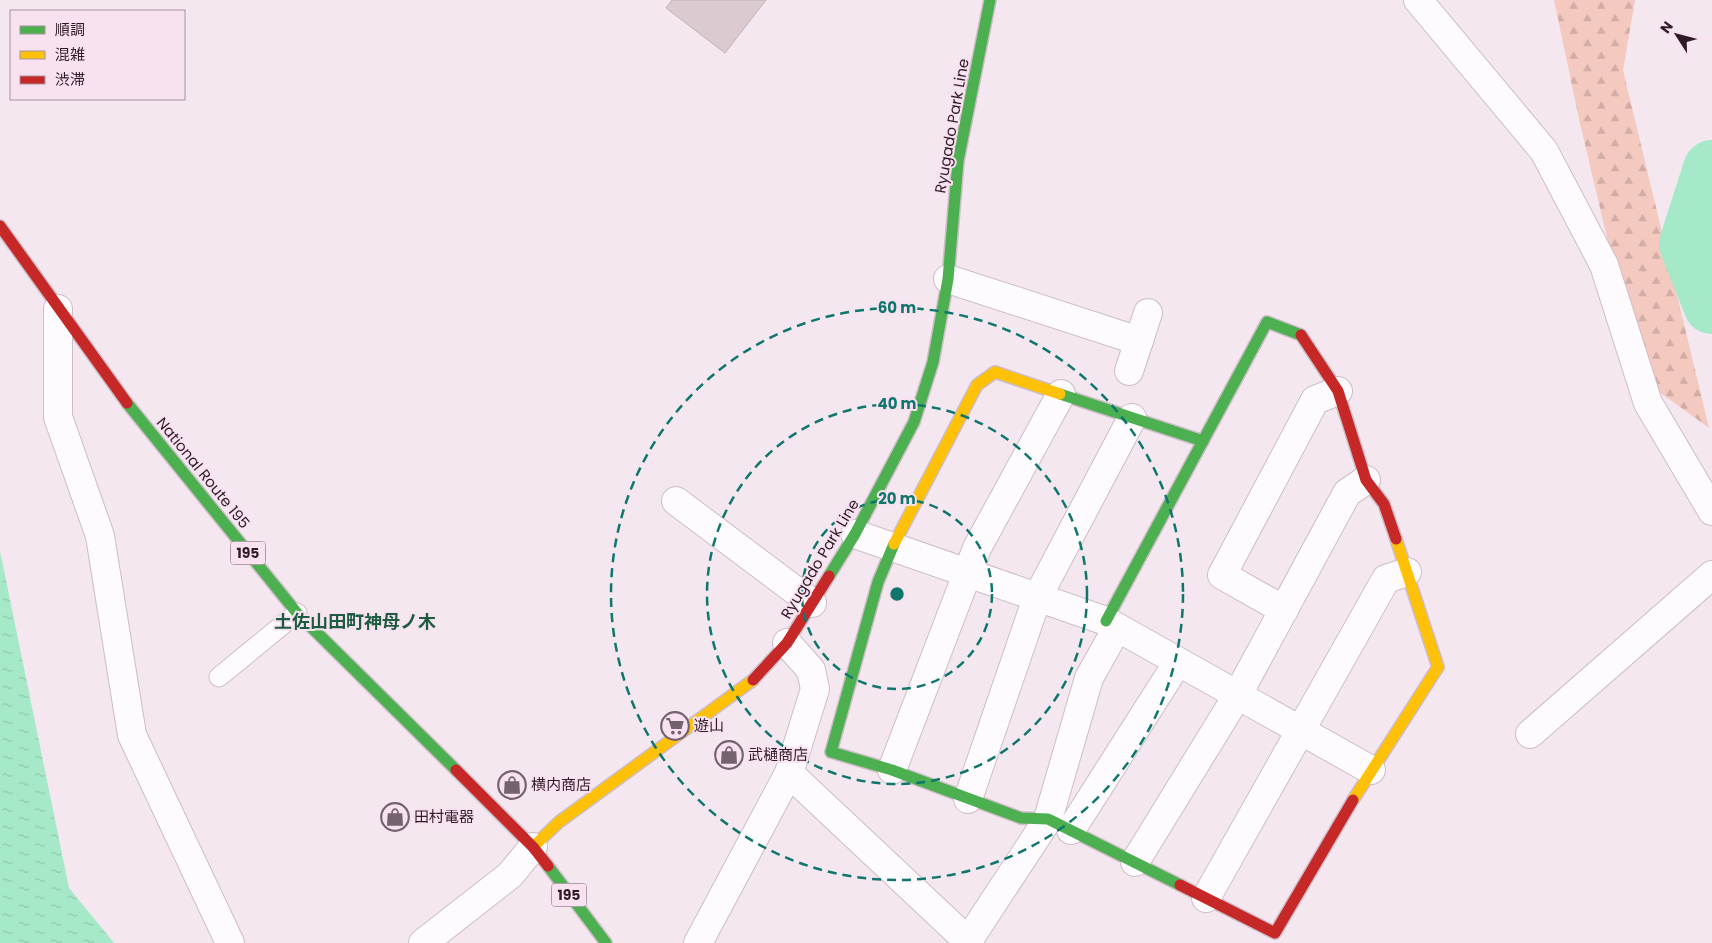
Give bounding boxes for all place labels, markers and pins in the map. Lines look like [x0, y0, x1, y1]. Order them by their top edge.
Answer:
centre of rings [888, 585, 906, 603]
supermarket icon: 遊山 [660, 711, 690, 741]
place label: 遊山 [694, 715, 724, 736]
shop icon: 武樋商店 [714, 740, 744, 770]
place label: 武樋商店 [748, 744, 808, 765]
shop icon: 横内商店 [497, 770, 527, 800]
place label: 横内商店 [531, 774, 591, 795]
shop icon: 田村電器 [380, 802, 410, 832]
place label: 田村電器 [414, 806, 474, 827]

